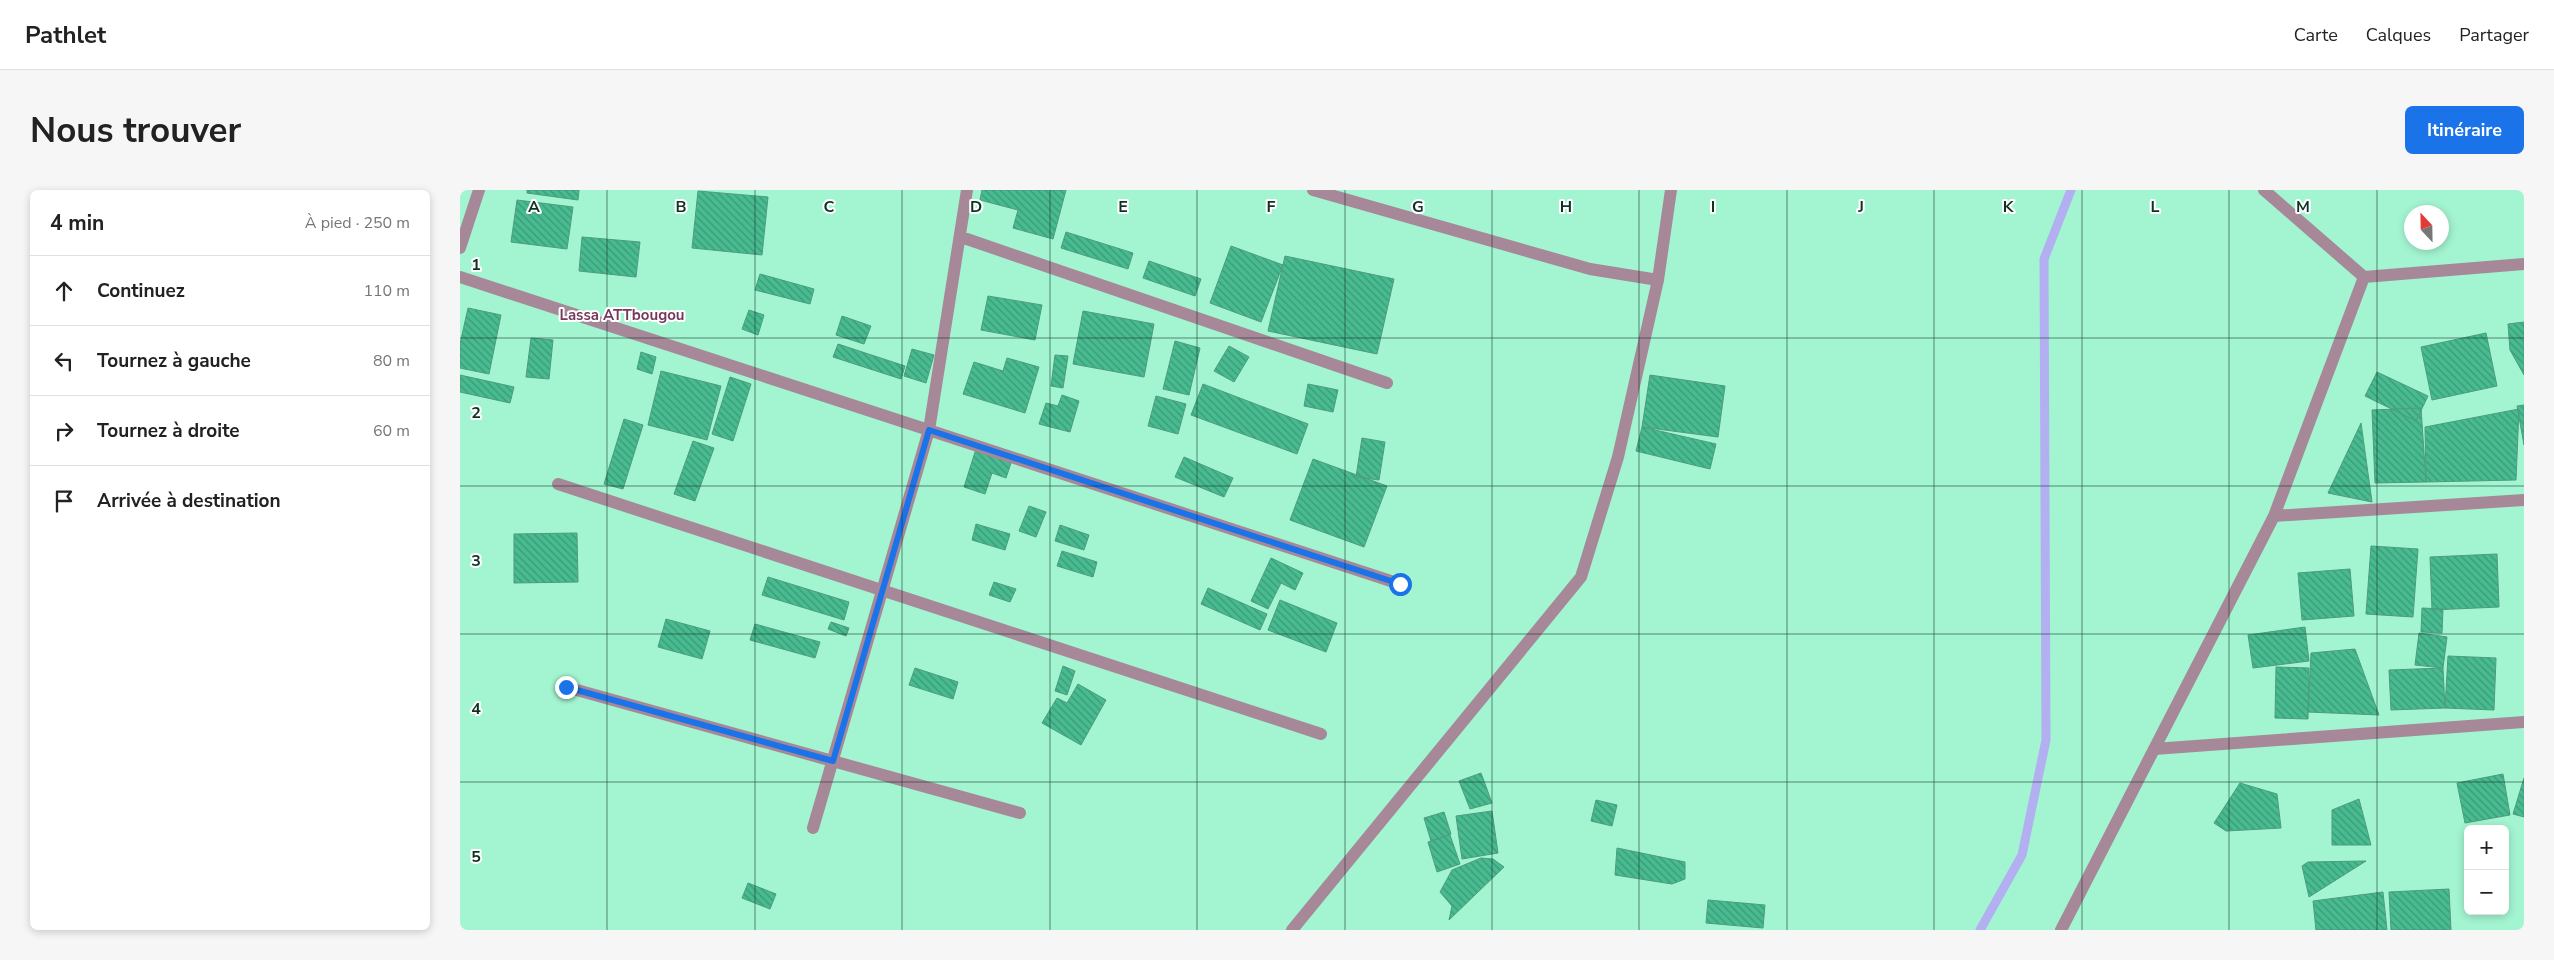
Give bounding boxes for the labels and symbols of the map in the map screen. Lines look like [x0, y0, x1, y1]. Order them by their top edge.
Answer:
text: A [528, 196, 540, 218]
text: B [675, 196, 687, 218]
text: C [824, 196, 835, 218]
text: D [970, 196, 982, 218]
text: E [1118, 196, 1128, 218]
text: F [1267, 196, 1276, 218]
text: G [1412, 196, 1424, 218]
text: H [1560, 196, 1572, 218]
text: I [1711, 196, 1715, 218]
text: J [1857, 196, 1864, 218]
text: K [2003, 196, 2015, 218]
text: L [2151, 196, 2160, 218]
text: M [2296, 196, 2310, 218]
north arrow [2404, 205, 2449, 250]
text: 1 [471, 254, 481, 276]
district label: Lassa ATTbougou [559, 305, 685, 325]
text: 2 [471, 402, 481, 424]
text: 3 [471, 550, 481, 572]
route start [1389, 573, 1412, 596]
route end [555, 676, 578, 699]
text: 4 [471, 698, 481, 720]
text: 5 [471, 846, 481, 868]

